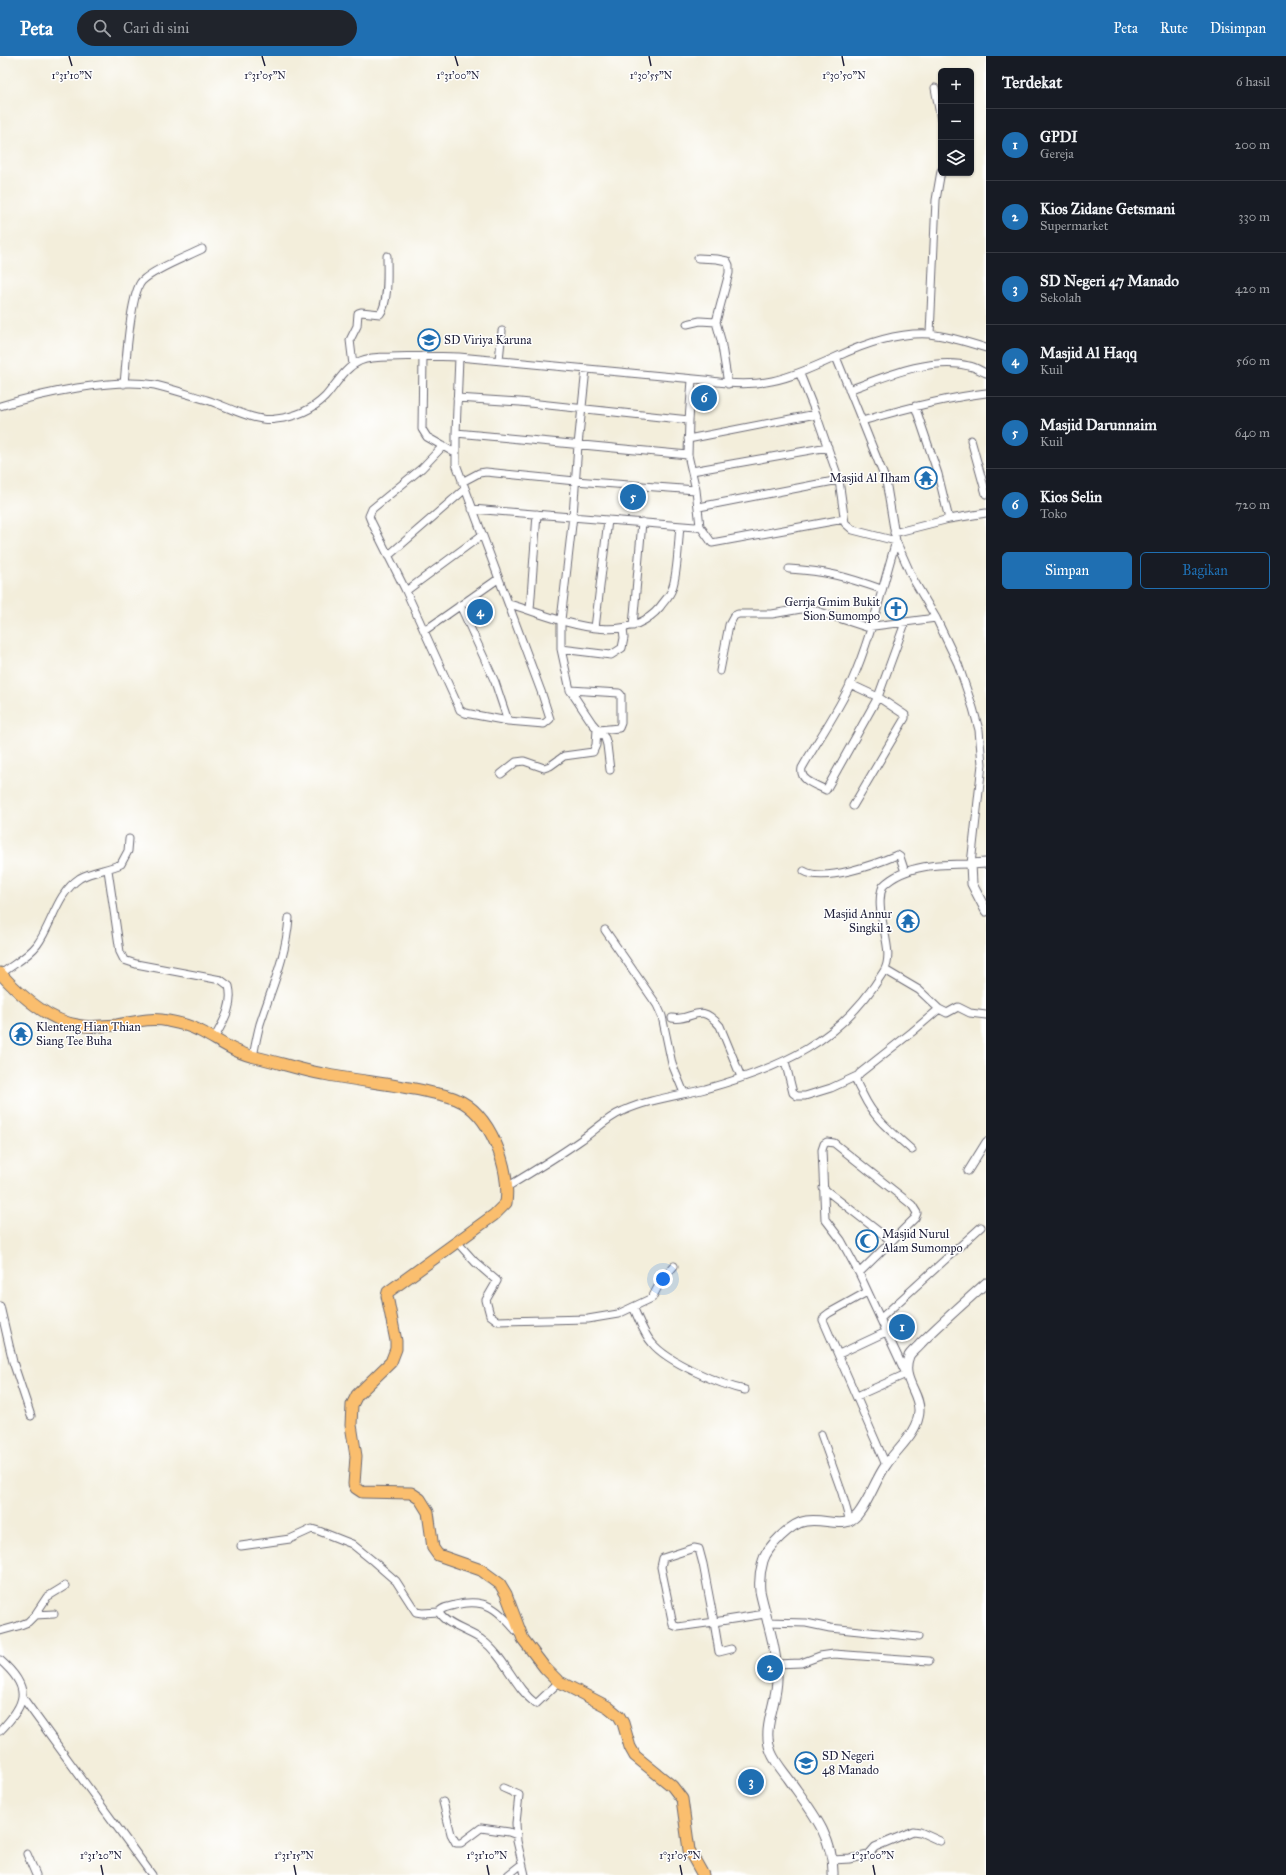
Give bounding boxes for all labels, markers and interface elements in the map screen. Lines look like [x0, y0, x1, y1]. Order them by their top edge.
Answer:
search box [77, 10, 357, 46]
text: Peta [20, 17, 53, 40]
icon: search [91, 17, 113, 39]
text: Cari di sini [123, 19, 189, 37]
text: Peta [1114, 20, 1138, 37]
text: Rute [1160, 20, 1188, 37]
text: Disimpan [1210, 20, 1266, 37]
map controls [938, 68, 974, 176]
button: + [938, 68, 974, 104]
text: 1°31'10"N [52, 70, 93, 82]
text: 1°31'05"N [244, 70, 286, 82]
text: 1°31'00"N [437, 70, 480, 82]
text: 1°30'55"N [630, 70, 673, 82]
text: 1°30'50"N [822, 70, 866, 82]
text: Terdekat [1002, 72, 1062, 93]
text: 6 hasil [1236, 74, 1270, 90]
button: − [938, 104, 974, 140]
text: GPDI [1040, 128, 1078, 146]
text: 1 [1012, 137, 1018, 153]
text: 200 m [1235, 137, 1270, 153]
button: layers [938, 140, 974, 176]
text: Gereja [1040, 146, 1074, 162]
text: Kios Zidane Getsmani [1040, 200, 1175, 218]
text: 2 [1012, 209, 1018, 225]
text: 330 m [1238, 209, 1270, 225]
text: Supermarket [1040, 218, 1108, 234]
text: SD Negeri 47 Manado [1040, 272, 1179, 290]
text: 3 [1012, 281, 1018, 297]
text: 420 m [1235, 281, 1270, 297]
text: Sekolah [1040, 290, 1082, 306]
school or university icon: SD Viriya Karuna [416, 327, 442, 353]
place label: SD Viriya Karuna [444, 333, 532, 347]
text: Masjid Al Haqq [1040, 344, 1137, 362]
text: 4 [1011, 353, 1019, 369]
text: 560 m [1236, 353, 1270, 369]
text: Kuil [1040, 362, 1063, 378]
pin: 6 [691, 383, 717, 413]
text: Masjid Darunnaim [1040, 416, 1157, 434]
text: 5 [1012, 425, 1018, 441]
text: 640 m [1235, 425, 1270, 441]
text: Kuil [1040, 434, 1063, 450]
temple icon: Masjid Al Ilham [913, 465, 939, 491]
place label: Masjid Al Ilham [829, 471, 910, 485]
pin: 5 [620, 482, 646, 512]
text: Kios Selin [1040, 488, 1102, 506]
text: 6 [1012, 497, 1018, 513]
text: 720 m [1235, 497, 1270, 513]
text: Toko [1040, 506, 1067, 522]
button: Simpan [1002, 552, 1132, 589]
button: Bagikan [1140, 552, 1270, 589]
place label: Gerrja Gmim Bukit Sion Sumompo [784, 595, 881, 623]
church icon: Gerrja Gmim Bukit Sion Sumompo [883, 596, 909, 622]
pin: 4 [467, 597, 493, 627]
place label: Masjid Annur Singkil 2 [824, 907, 892, 936]
temple icon: Masjid Annur Singkil 2 [895, 908, 921, 934]
place label: Klenteng Hian Thian Siang Tee Buha [36, 1020, 141, 1049]
temple icon: Klenteng Hian Thian Siang Tee Buha [8, 1021, 34, 1047]
place label: Masjid Nurul Alam Sumompo [881, 1227, 963, 1255]
mosque icon: Masjid Nurul Alam Sumompo [854, 1228, 880, 1254]
your location [653, 1269, 673, 1289]
pin: 1 [889, 1312, 915, 1342]
pin: 2 [757, 1653, 783, 1683]
place label: SD Negeri 48 Manado [822, 1749, 879, 1777]
school or university icon: SD Negeri 48 Manado [793, 1750, 819, 1776]
pin: 3 [738, 1767, 764, 1797]
text: 1°31'20"N [80, 1850, 122, 1862]
text: 1°31'15"N [274, 1850, 314, 1862]
text: 1°31'10"N [467, 1850, 508, 1862]
text: 1°31'05"N [659, 1850, 701, 1862]
text: 1°31'00"N [852, 1850, 895, 1862]

